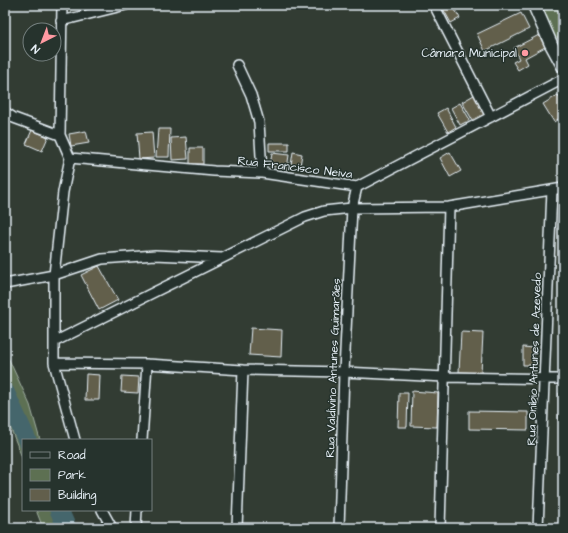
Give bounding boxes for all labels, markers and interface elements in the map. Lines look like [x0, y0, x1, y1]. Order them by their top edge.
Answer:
north arrow [22, 22, 62, 62]
text: N [28, 41, 43, 57]
place label: Câmara Municipal [422, 45, 517, 62]
marker: Câmara Municipal [520, 48, 530, 58]
street label: Rua Francisco Neiva [237, 152, 353, 183]
street label: Rua Oníbio Antunes de Azevedo [523, 272, 546, 446]
street label: Rua Valdivino Antunes Guimarães [322, 278, 345, 458]
legend [22, 439, 152, 511]
text: Road [58, 447, 86, 464]
text: Park [58, 467, 86, 484]
text: Building [58, 487, 96, 505]

